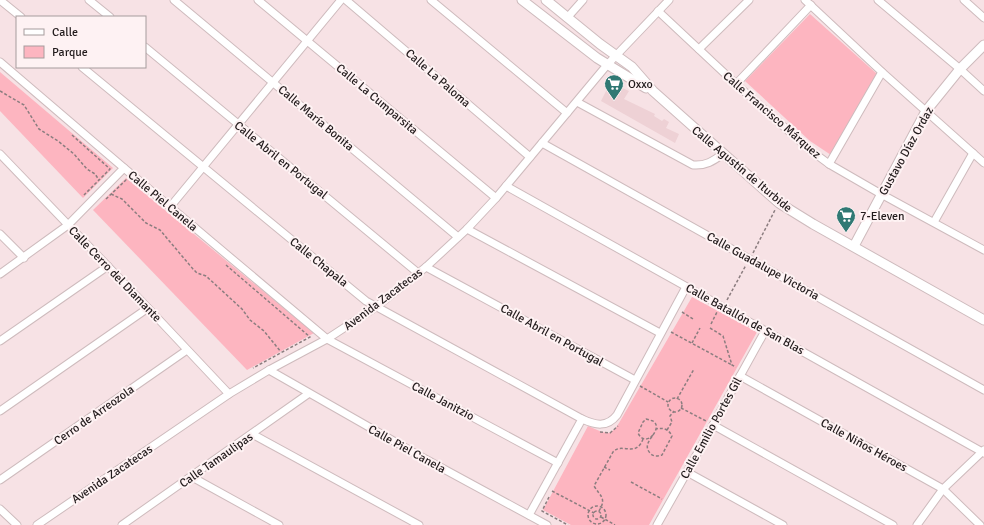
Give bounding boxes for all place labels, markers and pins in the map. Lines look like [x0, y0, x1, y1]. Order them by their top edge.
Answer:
supermarket icon: Oxxo [603, 73, 625, 101]
place label: Oxxo [628, 77, 653, 92]
supermarket icon: 7-Eleven [835, 205, 857, 233]
place label: 7-Eleven [860, 209, 905, 224]

